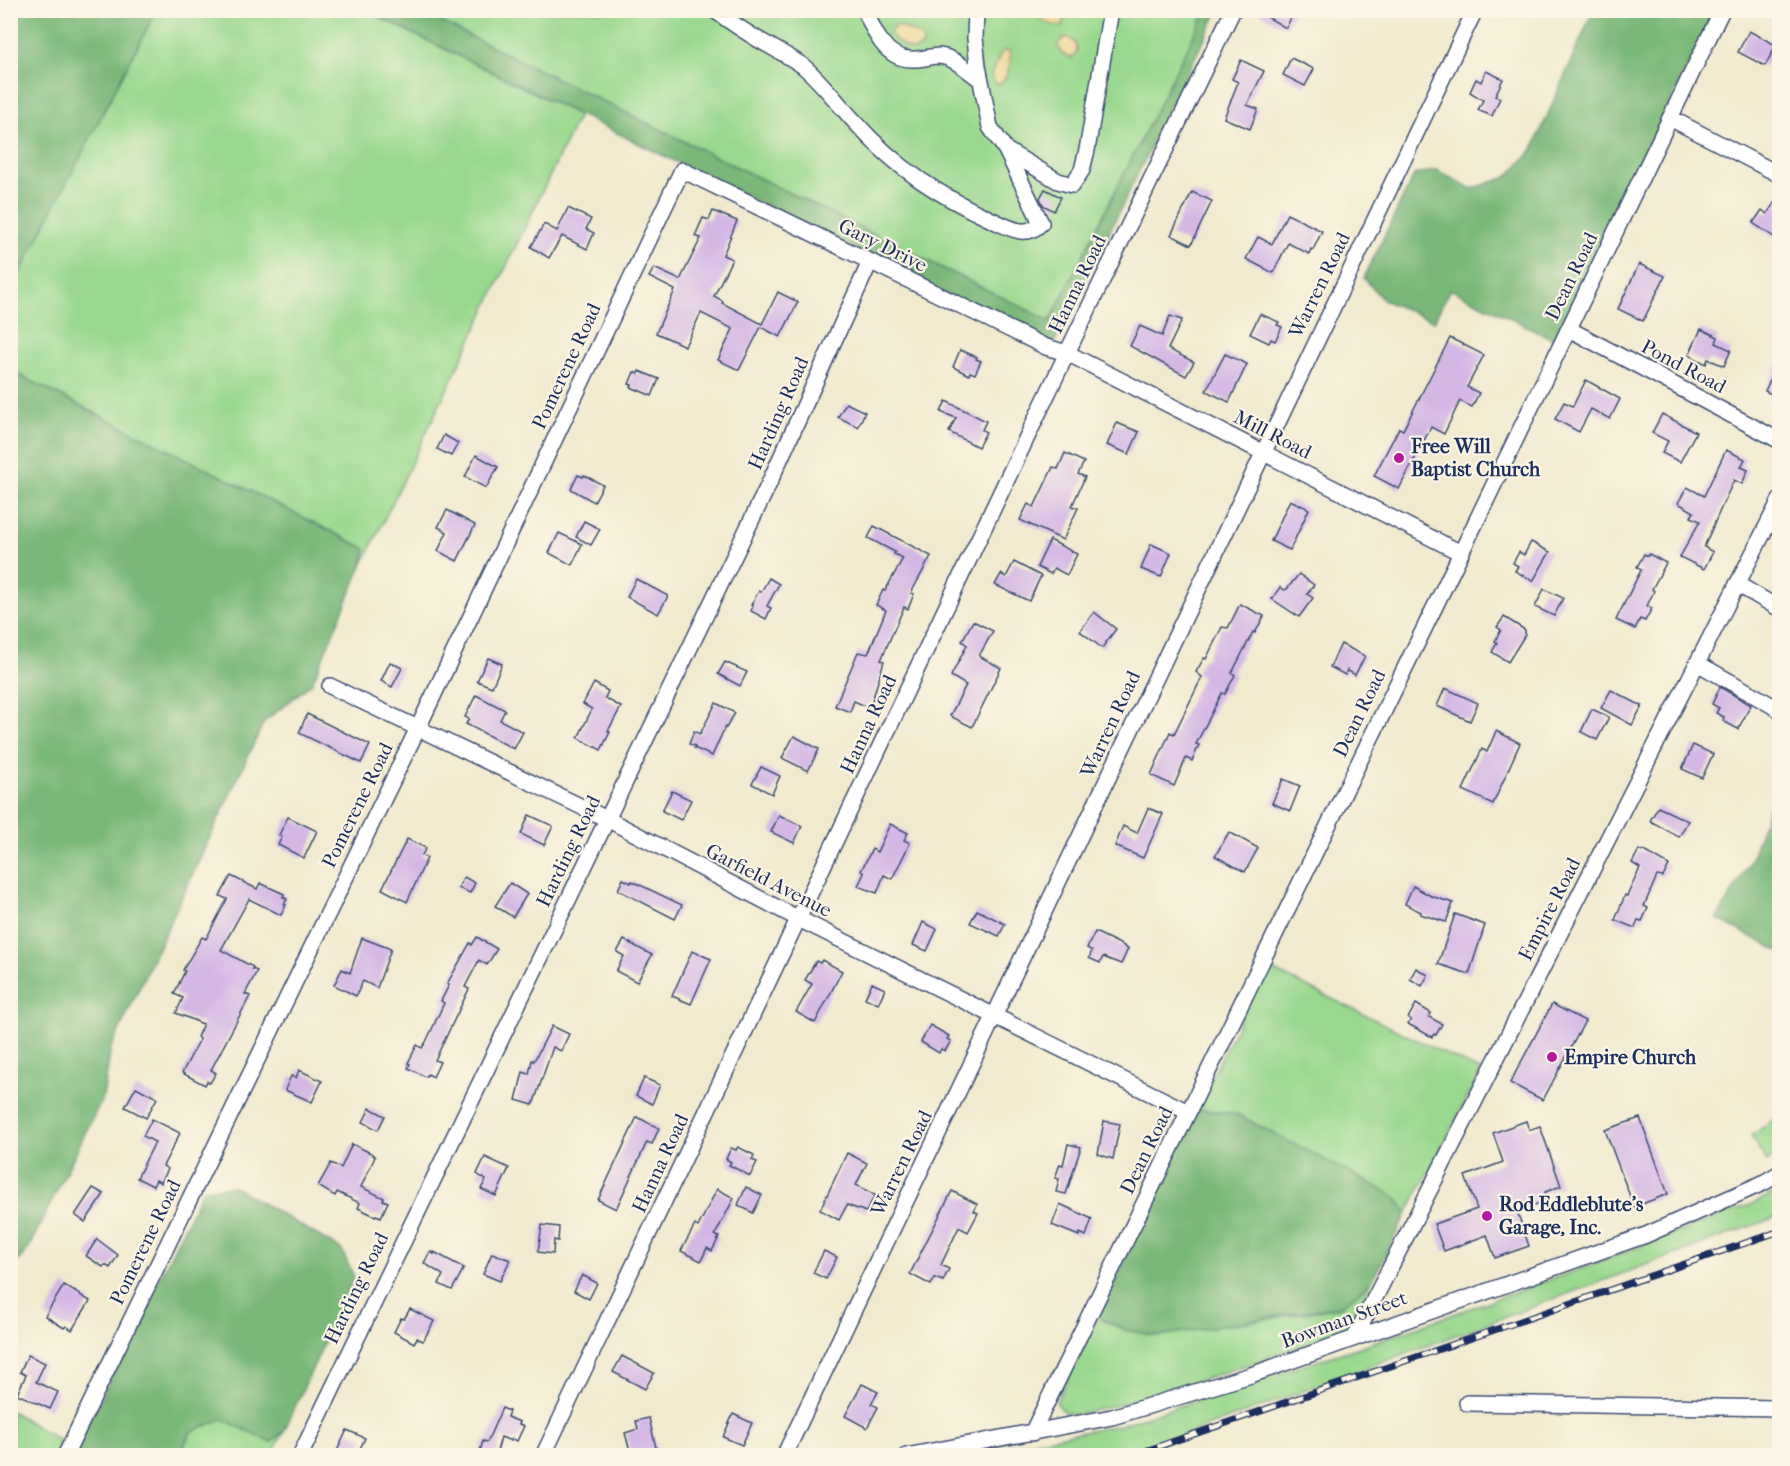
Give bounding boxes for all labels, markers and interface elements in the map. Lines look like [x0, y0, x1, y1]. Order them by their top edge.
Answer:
street label: Gary Drive [835, 214, 931, 277]
street label: Warren Road [1284, 228, 1355, 343]
street label: Dean Road [1540, 228, 1603, 324]
street label: Hanna Road [1044, 230, 1112, 337]
street label: Pomerene Road [527, 298, 606, 433]
street label: Pond Road [1637, 334, 1731, 399]
street label: Harding Road [743, 352, 814, 473]
street label: Mill Road [1230, 405, 1316, 464]
place label: Free Will Baptist Church [1410, 435, 1541, 481]
marker: Free Will Baptist Church [1392, 451, 1406, 465]
street label: Dean Road [1328, 665, 1391, 761]
street label: Warren Road [1075, 666, 1146, 782]
street label: Hanna Road [836, 670, 902, 777]
street label: Pomerene Road [317, 738, 398, 872]
street label: Harding Road [532, 791, 606, 911]
street label: Garfield Avenue [702, 839, 836, 922]
street label: Empire Road [1514, 853, 1586, 965]
place label: Empire Church [1564, 1046, 1697, 1069]
marker: Empire Church [1545, 1050, 1559, 1064]
street label: Dean Road [1115, 1102, 1178, 1198]
street label: Warren Road [866, 1106, 937, 1221]
street label: Hanna Road [628, 1109, 694, 1216]
street label: Pomerene Road [105, 1175, 186, 1309]
place label: Rod Eddleblute's Garage, Inc. [1499, 1193, 1644, 1239]
marker: Rod Eddleblute's Garage, Inc. [1480, 1209, 1494, 1223]
street label: Harding Road [320, 1228, 394, 1348]
street label: Bowman Street [1278, 1286, 1410, 1353]

